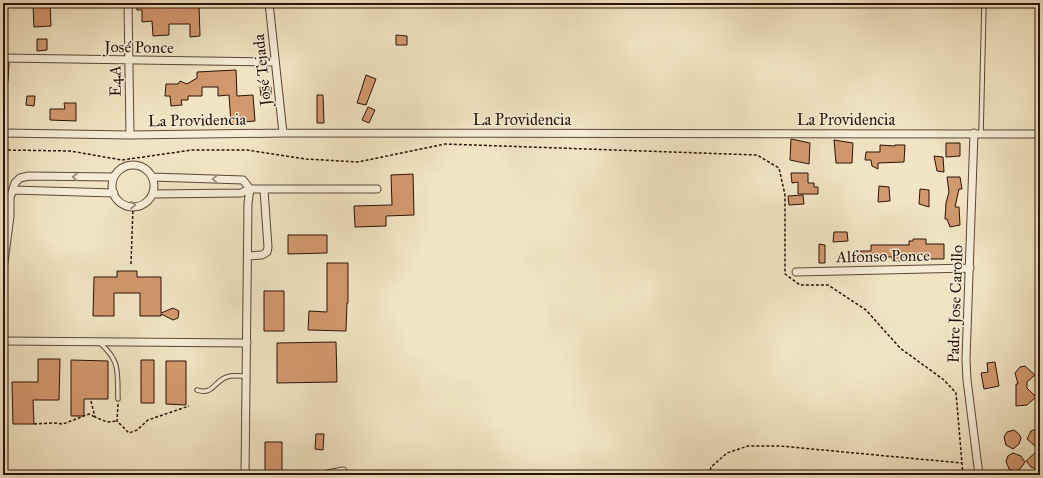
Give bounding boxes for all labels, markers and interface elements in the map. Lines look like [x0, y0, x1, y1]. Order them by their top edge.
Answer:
street label: José Tejada [249, 33, 276, 109]
street label: José Ponce [102, 37, 174, 58]
street label: E4A [105, 65, 125, 97]
street label: La Providencia [148, 110, 247, 130]
street label: La Providencia [473, 110, 571, 129]
street label: La Providencia [797, 110, 895, 129]
one-way arrow [72, 173, 78, 181]
one-way arrow [212, 174, 218, 183]
one-way arrow [130, 201, 136, 210]
street label: Padre Jose Carollo [943, 245, 968, 364]
street label: Alfonso Ponce [835, 246, 930, 266]

